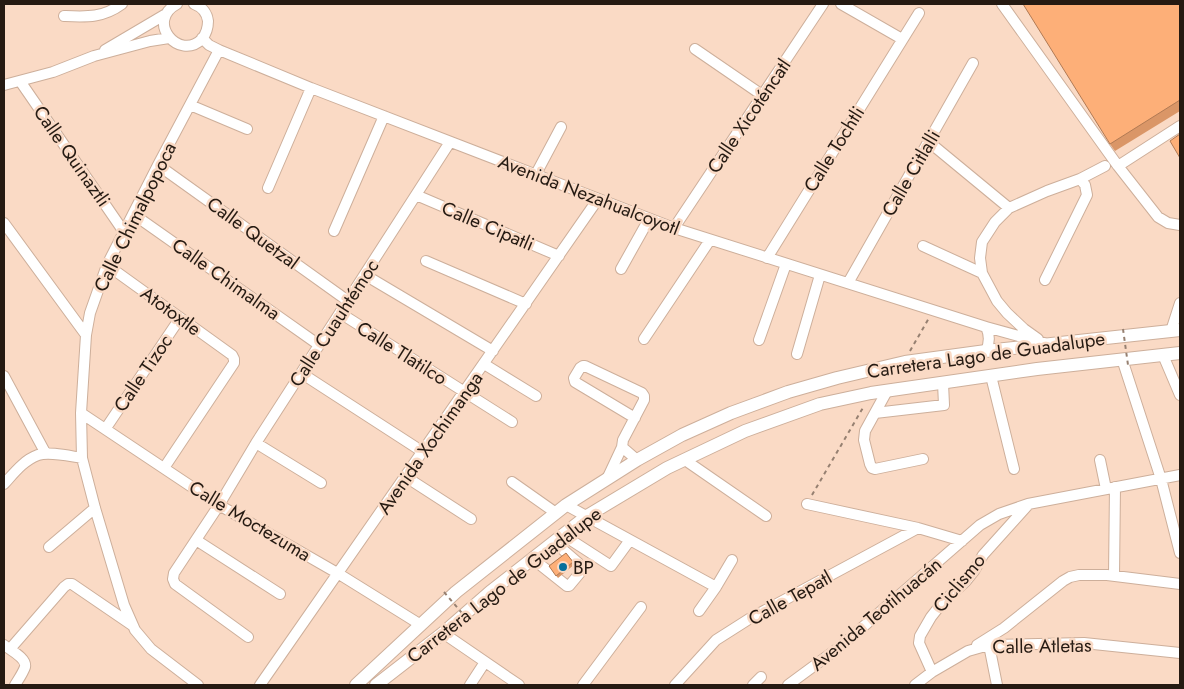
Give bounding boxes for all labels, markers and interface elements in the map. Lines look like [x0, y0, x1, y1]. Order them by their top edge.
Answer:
street label: Calle Xicoténcatl [701, 53, 797, 179]
street label: Calle Quinaztli [27, 100, 117, 212]
street label: Calle Tochtli [797, 101, 871, 197]
street label: Calle Citlalli [875, 125, 947, 221]
street label: Calle Chimalpopoca [87, 138, 183, 296]
street label: Avenida Nezahualcoyotl [494, 148, 684, 242]
street label: Calle Quetzal [201, 190, 305, 276]
street label: Calle Cipatli [438, 194, 538, 258]
street label: Calle Chimalma [166, 232, 286, 326]
street label: Calle Cuauhtémoc [283, 254, 385, 392]
street label: Atotoxtle [135, 280, 207, 342]
street label: Calle Tlatilco [352, 315, 452, 391]
street label: Carretera Lago de Guadalupe [865, 325, 1107, 385]
street label: Calle Tizoc [107, 329, 179, 417]
street label: Avenida Xochimanga [371, 366, 489, 520]
street label: Calle Moctezuma [184, 474, 316, 568]
street label: Carretera Lago de Guadalupe [401, 500, 607, 670]
street label: Ciclismo [926, 548, 992, 618]
street label: Avenida Teotihuacán [805, 551, 947, 677]
place label: BP [573, 554, 594, 581]
marker: BP [557, 561, 569, 573]
street label: Calle Tepatl [743, 564, 837, 632]
street label: Calle Atletas [992, 632, 1092, 660]

